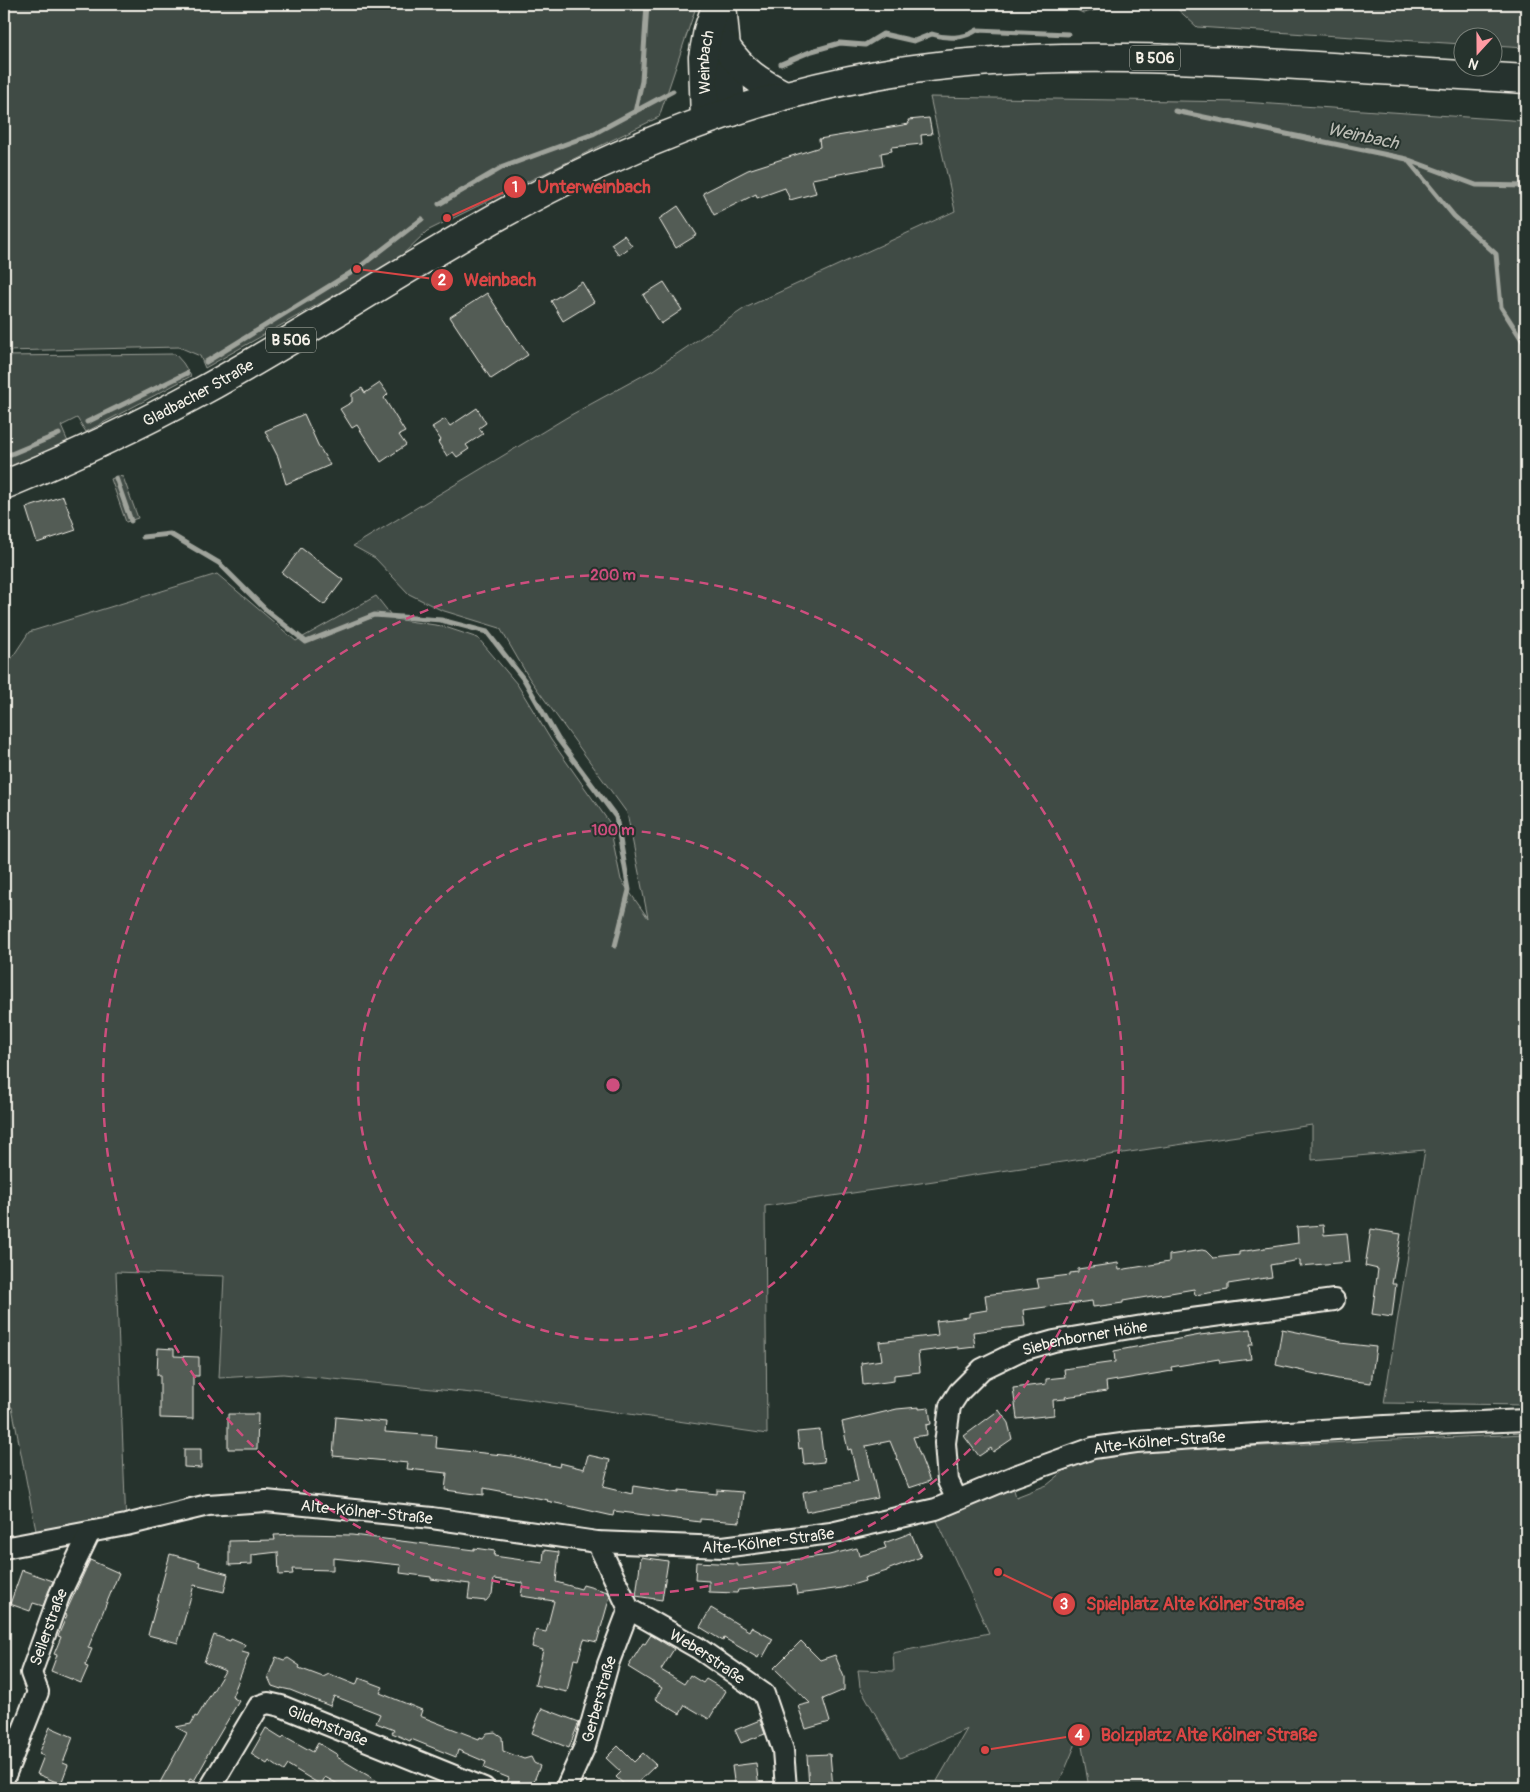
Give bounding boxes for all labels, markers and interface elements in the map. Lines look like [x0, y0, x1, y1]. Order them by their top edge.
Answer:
north arrow [1452, 28, 1502, 78]
street label: Weinbach [693, 29, 719, 94]
road number: B 506 [1130, 46, 1180, 70]
text: N [1466, 54, 1481, 73]
water label: Weinbach [1325, 118, 1402, 156]
callout: Unterweinbach [503, 170, 661, 203]
text: Unterweinbach [537, 176, 651, 199]
text: 1 [512, 178, 518, 197]
callout: Weinbach [429, 264, 546, 297]
text: Weinbach [464, 269, 537, 292]
text: 2 [438, 271, 446, 290]
road number: B 506 [266, 328, 316, 352]
street label: Gladbacher Straße [140, 355, 257, 431]
text: 200 m [590, 566, 636, 585]
text: 100 m [592, 821, 634, 840]
centre of rings [604, 1076, 622, 1094]
street label: Siebenborner Höhe [1020, 1316, 1149, 1361]
street label: Alte-Kölner-Straße [1092, 1427, 1226, 1459]
street label: Alte-Kölner-Straße [300, 1496, 434, 1529]
street label: Alte-Kölner-Straße [702, 1524, 836, 1558]
street label: Seilerstraße [26, 1585, 72, 1668]
callout: Spielplatz Alte Kölner Straße [1051, 1587, 1314, 1620]
text: Spielplatz Alte Kölner Straße [1086, 1593, 1305, 1616]
text: 3 [1060, 1595, 1068, 1614]
street label: Weberstraße [666, 1625, 749, 1689]
street label: Gerberstraße [578, 1653, 621, 1745]
street label: Gildenstraße [284, 1701, 371, 1751]
callout: Bolzplatz Alte Kölner Straße [1066, 1719, 1327, 1752]
text: Bolzplatz Alte Kölner Straße [1101, 1724, 1318, 1747]
text: 4 [1075, 1726, 1084, 1745]

